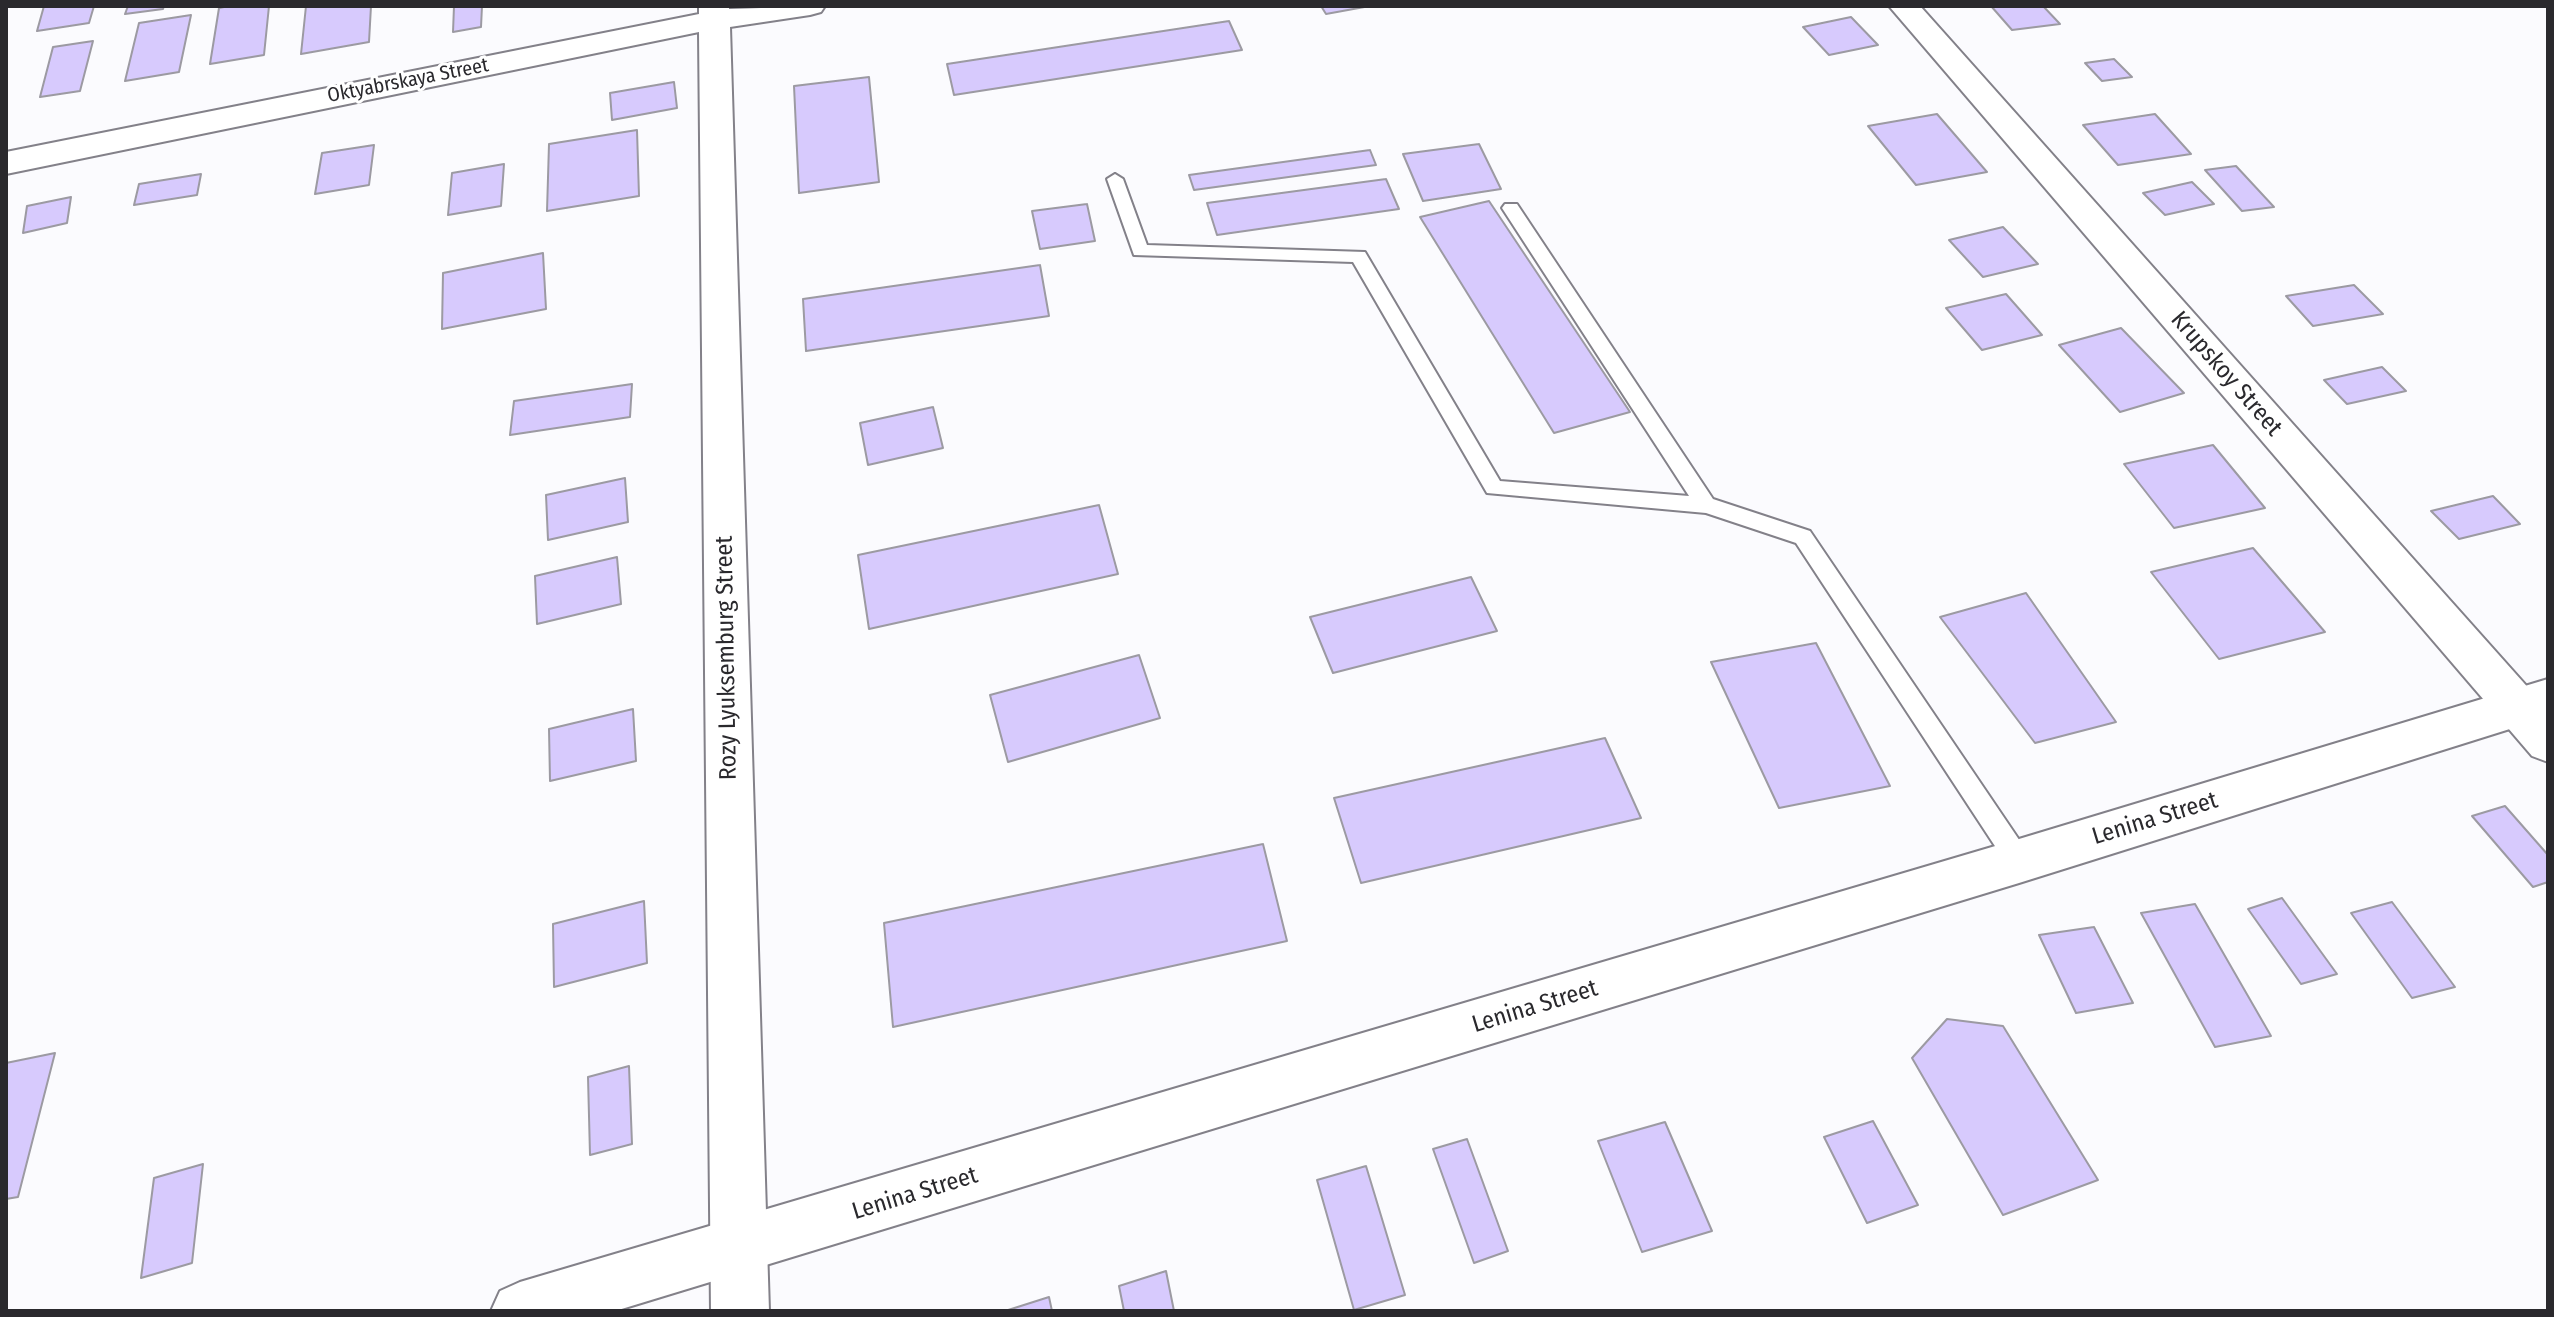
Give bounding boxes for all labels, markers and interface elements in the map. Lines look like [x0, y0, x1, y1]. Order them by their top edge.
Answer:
street label: Oktyabrskaya Street [325, 54, 491, 108]
street label: Krupskoy Street [2164, 306, 2288, 442]
street label: Rozy Lyuksemburg Street [710, 536, 744, 780]
street label: Lenina Street [2089, 786, 2221, 852]
street label: Lenina Street [1469, 974, 1601, 1040]
street label: Lenina Street [849, 1161, 981, 1227]

